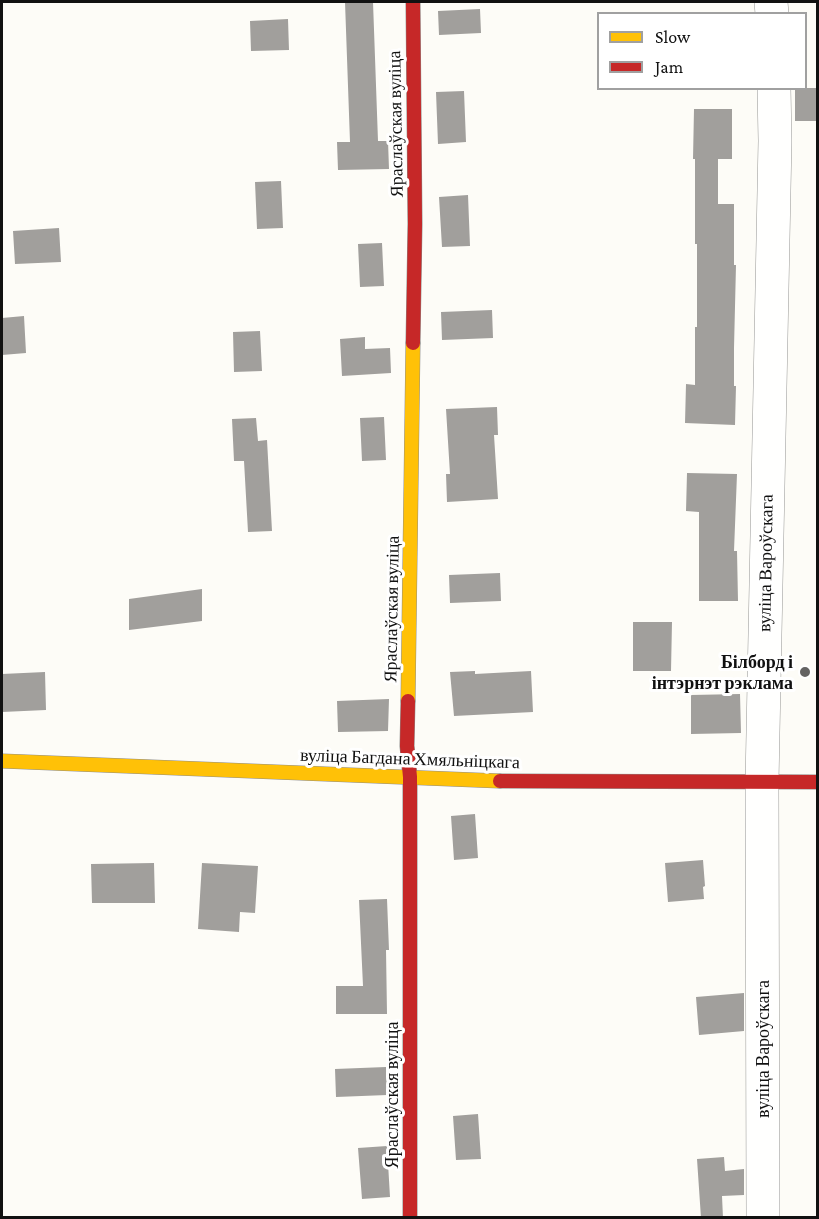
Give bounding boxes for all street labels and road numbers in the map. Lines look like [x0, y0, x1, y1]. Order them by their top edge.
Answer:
street label: Яраслаўская вуліца [384, 50, 408, 198]
street label: вуліца Вароўскага [754, 494, 778, 632]
street label: Яраслаўская вуліца [380, 535, 404, 683]
street label: вуліца Багдана Хмяльніцкага [300, 744, 520, 774]
street label: вуліца Вароўскага [752, 980, 774, 1118]
street label: Яраслаўская вуліца [381, 1022, 403, 1168]

